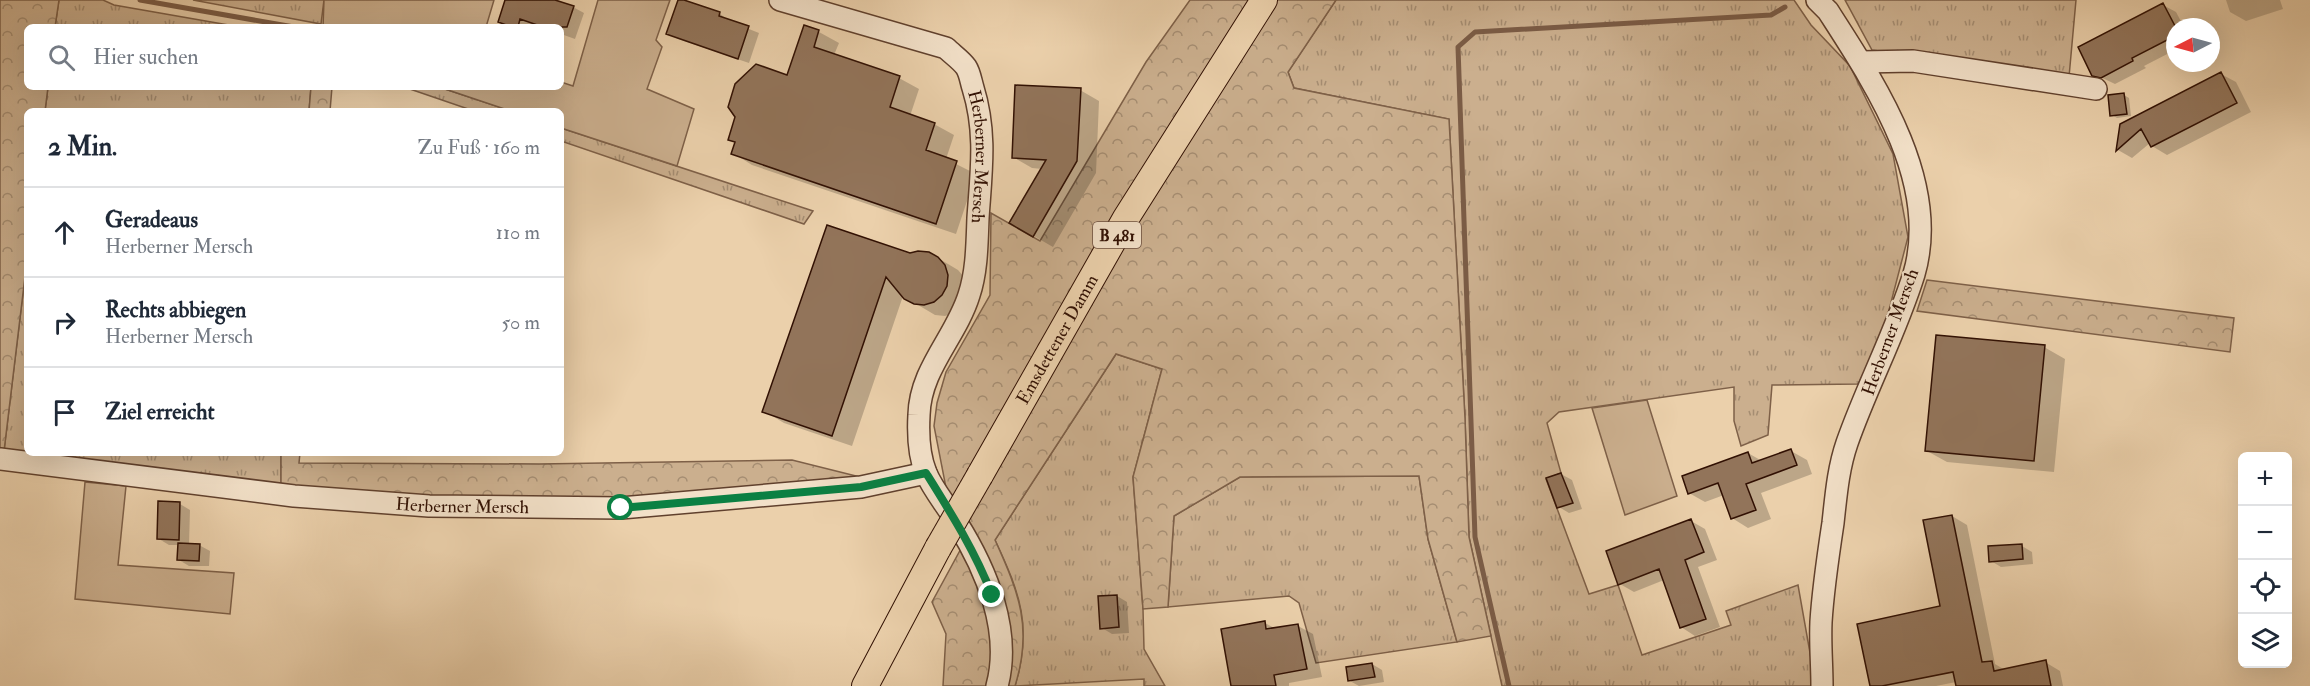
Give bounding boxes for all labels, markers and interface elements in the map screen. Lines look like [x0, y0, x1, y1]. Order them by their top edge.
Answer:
north arrow [2166, 18, 2220, 72]
search box [24, 24, 564, 90]
icon: search [45, 41, 78, 74]
text: Hier suchen [93, 43, 199, 71]
street label: Herberner Mersch [962, 88, 993, 224]
text: 2 Min. [48, 131, 117, 163]
text: Zu Fuß · 160 m [418, 135, 540, 160]
text: Geradeaus [105, 206, 198, 234]
icon: ahead [48, 216, 81, 249]
text: 110 m [496, 220, 540, 245]
road number: B 481 [1093, 222, 1141, 248]
text: Herberner Mersch [105, 234, 253, 259]
street label: Herberner Mersch [1857, 265, 1924, 399]
street label: Emsdettener Damm [1011, 270, 1104, 409]
text: Rechts abbiegen [105, 296, 246, 324]
icon: right [48, 306, 81, 339]
text: 50 m [501, 310, 540, 335]
text: Herberner Mersch [105, 324, 253, 349]
icon: arrive [48, 396, 81, 429]
text: Ziel erreicht [105, 398, 215, 426]
map controls [2238, 452, 2292, 668]
button: + [2238, 452, 2292, 506]
street label: Herberner Mersch [395, 493, 530, 519]
route start [607, 494, 633, 520]
button: − [2238, 506, 2292, 560]
button: locate [2238, 560, 2292, 614]
route end [978, 581, 1004, 607]
button: layers [2238, 614, 2292, 668]

